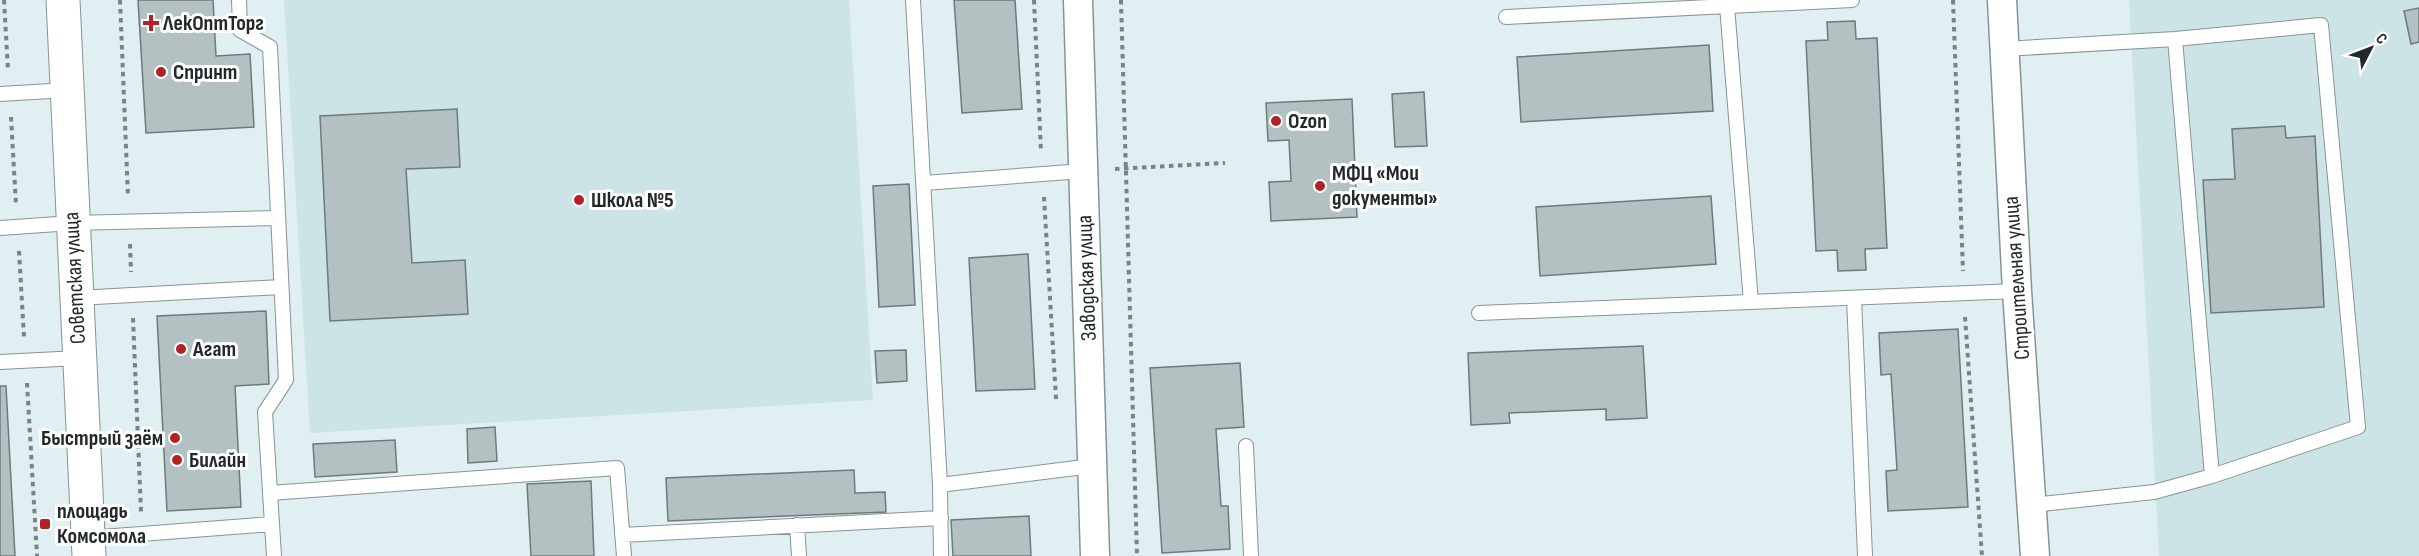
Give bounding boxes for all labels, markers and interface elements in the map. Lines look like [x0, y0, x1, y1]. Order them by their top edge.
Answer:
place label: ЛекОптТорг [162, 10, 264, 37]
marker: ЛекОптТорг [144, 16, 158, 30]
north arrow [2341, 18, 2401, 78]
text: С [2371, 30, 2391, 48]
place label: Спринт [173, 59, 237, 86]
marker: Спринт [154, 65, 168, 79]
place label: Ozon [1288, 108, 1327, 135]
marker: Ozon [1269, 114, 1283, 128]
place label: МФЦ «Мои документы» [1332, 160, 1438, 212]
marker: МФЦ «Мои документы» [1313, 179, 1327, 193]
place label: Школа №5 [591, 187, 674, 214]
marker: Школа №5 [572, 193, 586, 207]
street label: Строительная улица [1998, 195, 2036, 361]
street label: Советская улица [58, 211, 92, 345]
street label: Заводская улица [1071, 215, 1103, 341]
place label: Агат [192, 336, 236, 363]
marker: Агат [174, 342, 188, 356]
place label: Быстрый заём [41, 425, 163, 452]
marker: Быстрый заём [168, 431, 182, 445]
place label: Билайн [189, 447, 246, 474]
marker: Билайн [170, 453, 184, 467]
place label: площадь Комсомола [57, 498, 146, 550]
marker: площадь Комсомола [38, 517, 52, 531]

